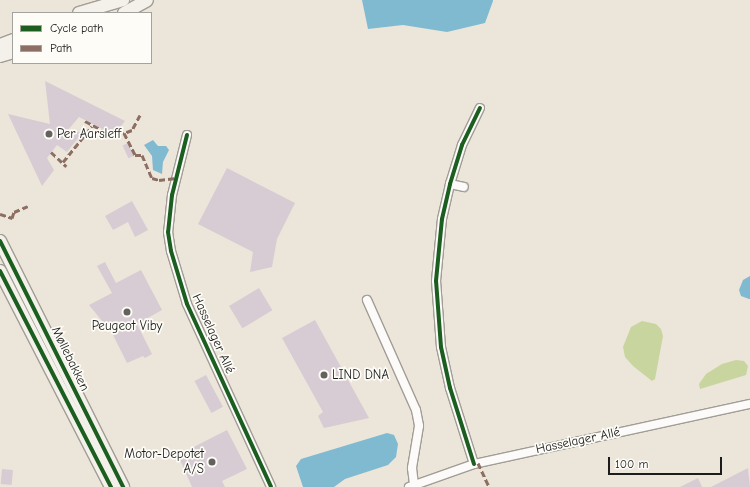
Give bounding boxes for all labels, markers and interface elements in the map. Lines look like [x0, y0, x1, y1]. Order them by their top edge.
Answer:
legend [12, 12, 152, 64]
text: Cycle path [50, 21, 103, 35]
text: Path [50, 41, 72, 55]
place label: Per Aarsleff [57, 126, 121, 142]
marker: Per Aarsleff [44, 129, 54, 139]
street label: Hasselager Allé [188, 292, 238, 376]
marker: Peugeot Viby [122, 307, 132, 317]
place label: Peugeot Viby [92, 318, 162, 334]
street label: Møllebakken [48, 324, 92, 394]
place label: LIND DNA [332, 367, 389, 383]
marker: LIND DNA [319, 370, 329, 380]
street label: Hasselager Allé [535, 424, 621, 458]
place label: Motor-Depotet A/S [124, 447, 204, 478]
scale bar [610, 449, 724, 475]
marker: Motor-Depotet A/S [207, 457, 217, 467]
text: 100 m [615, 457, 648, 471]

